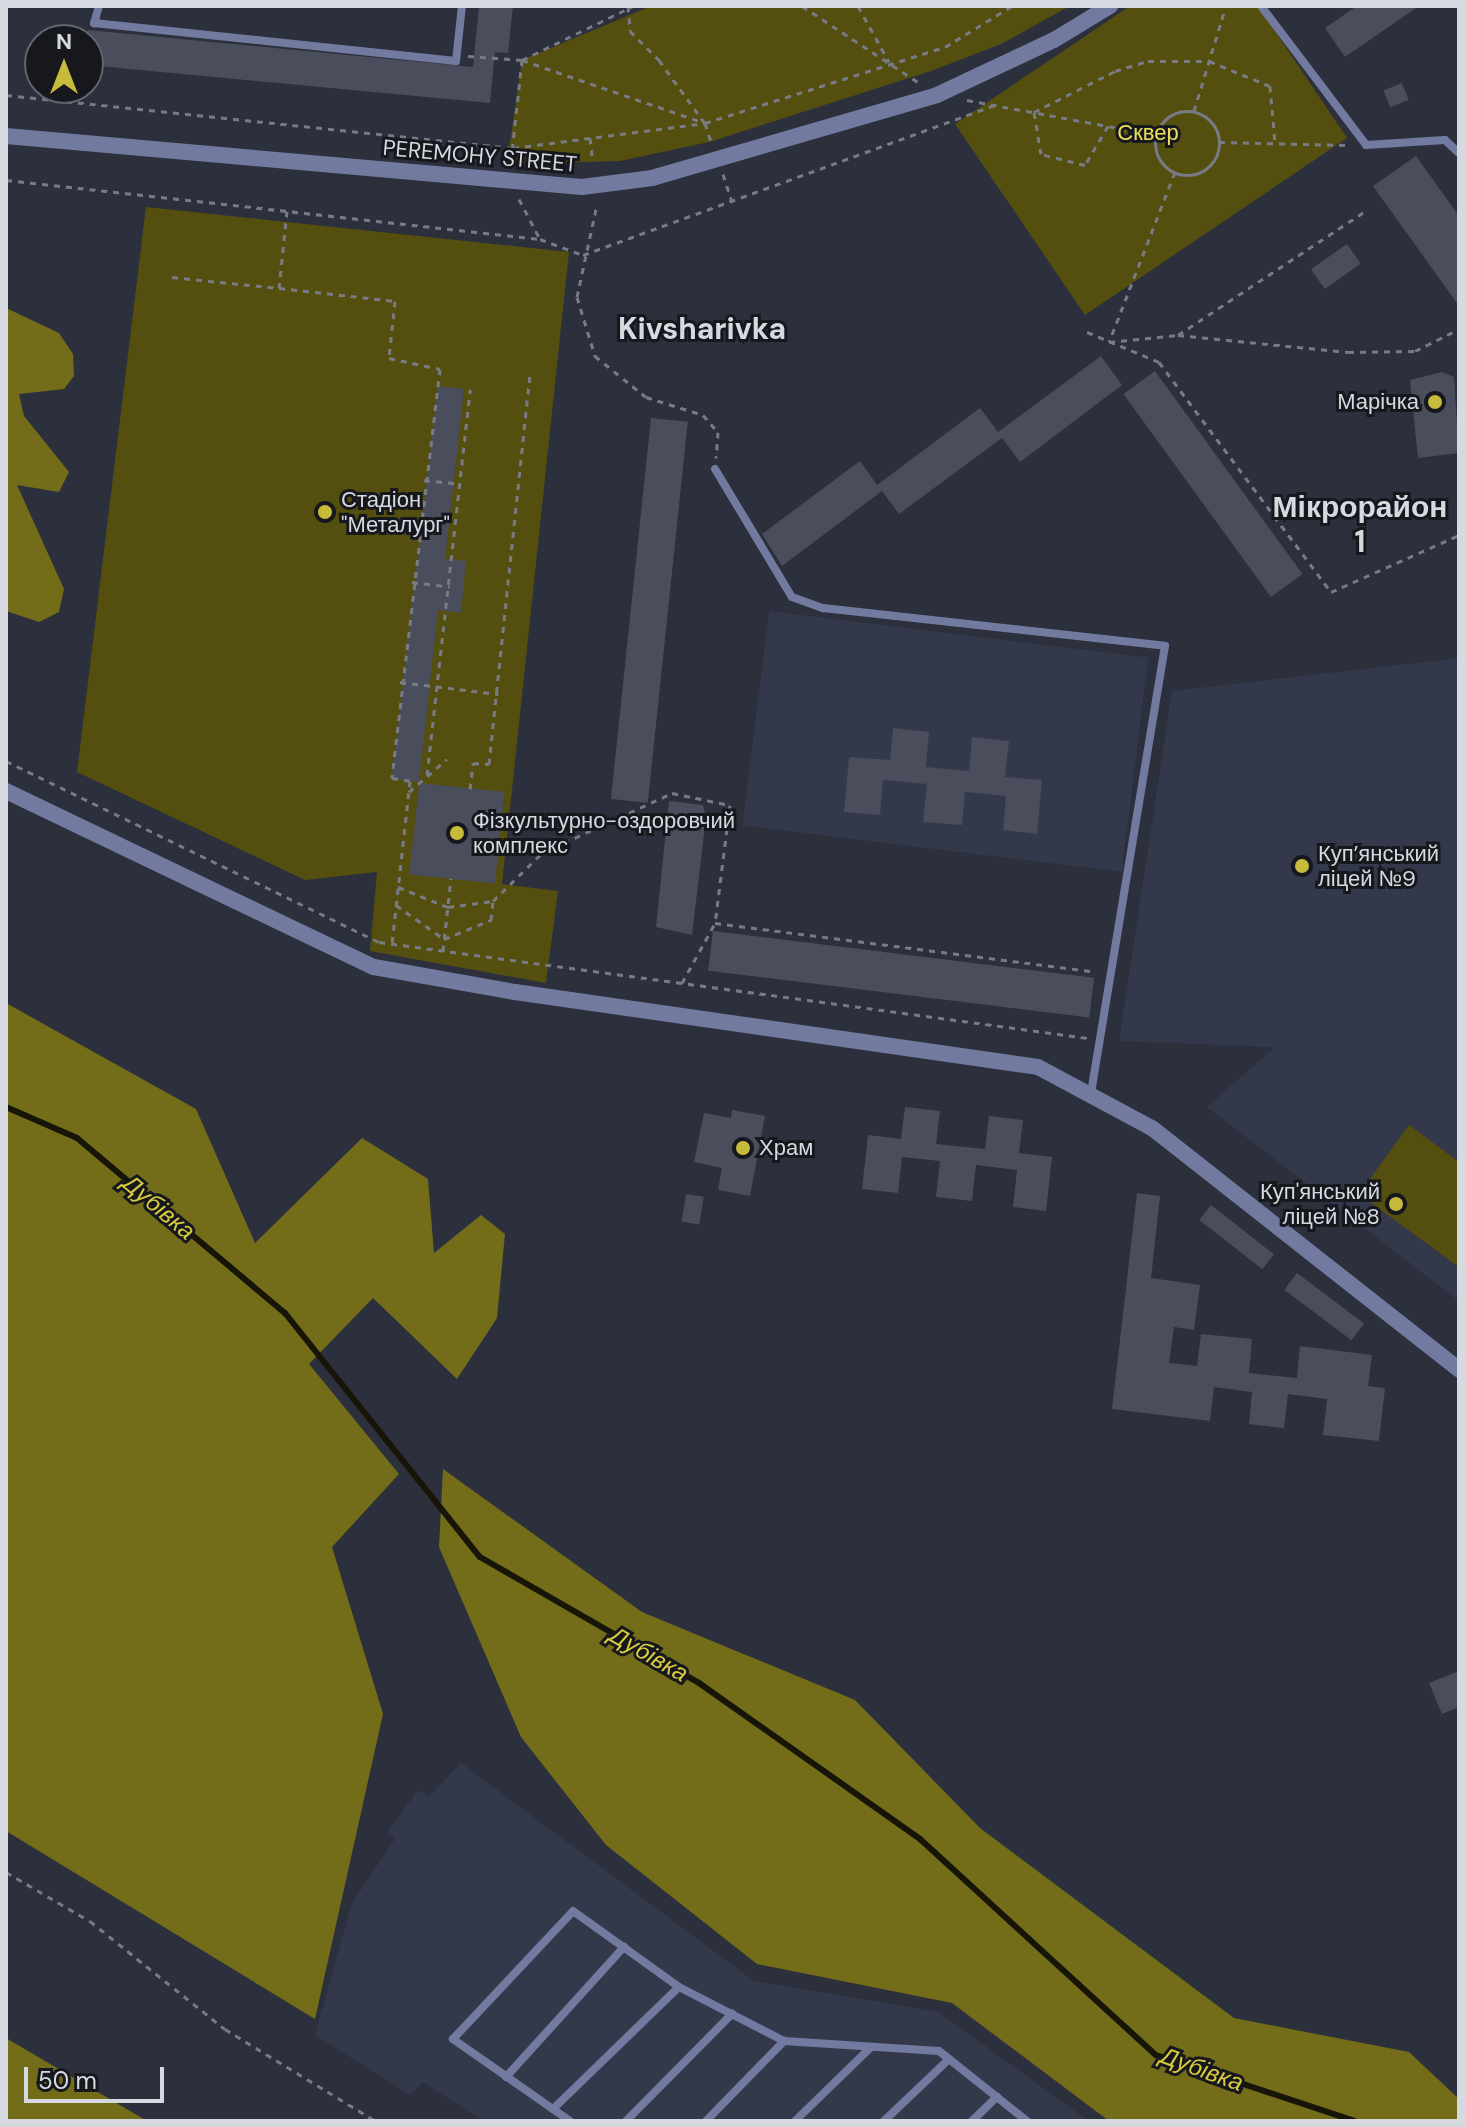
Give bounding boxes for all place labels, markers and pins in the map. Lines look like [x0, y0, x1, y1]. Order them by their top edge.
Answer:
place label: Марічка [1337, 389, 1419, 415]
marker: Марічка [1426, 393, 1444, 411]
place label: Стадіон "Металург" [341, 486, 450, 538]
marker: Стадіон "Металург" [316, 503, 334, 521]
place label: Фізкультурно-оздоровчий комплекс [473, 807, 735, 858]
marker: Фізкультурно-оздоровчий комплекс [448, 824, 466, 842]
place label: Куп’янський ліцей №9 [1318, 840, 1439, 892]
marker: Куп’янський ліцей №9 [1293, 857, 1311, 875]
place label: Храм [759, 1135, 813, 1161]
marker: Храм [734, 1139, 752, 1157]
place label: Куп'янський ліцей №8 [1260, 1178, 1380, 1230]
marker: Куп'янський ліцей №8 [1387, 1195, 1405, 1213]

